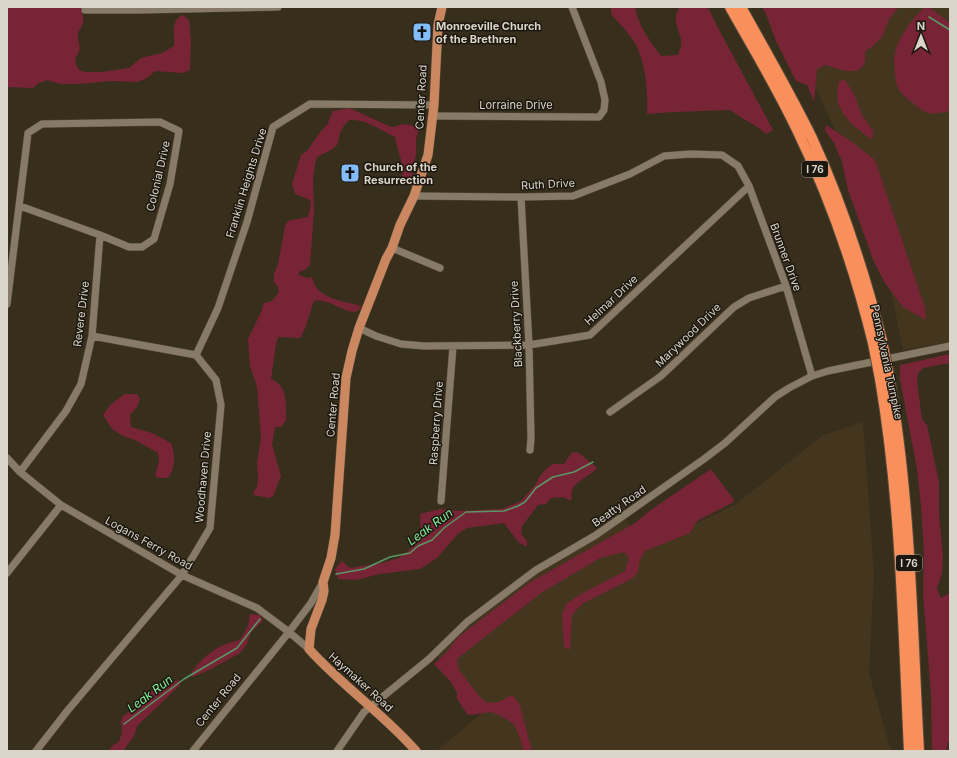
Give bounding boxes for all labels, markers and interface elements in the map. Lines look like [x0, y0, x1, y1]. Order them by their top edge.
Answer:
north arrow [901, 16, 941, 56]
place label: Monroeville Church of the Brethren [436, 19, 541, 46]
text: N [917, 19, 925, 33]
church icon: Monroeville Church of the Brethren [411, 21, 433, 43]
street label: Center Road [412, 64, 430, 130]
street label: Lorraine Drive [479, 98, 553, 112]
street label: Franklin Heights Drive [223, 126, 269, 240]
street label: Colonial Drive [143, 139, 173, 213]
place label: Church of the Resurrection [364, 160, 438, 187]
road number: I 76 [802, 161, 828, 177]
church icon: Church of the Resurrection [339, 162, 361, 184]
street label: Ruth Drive [521, 176, 575, 192]
street label: Brunner Drive [767, 221, 805, 293]
street label: Helmar Drive [582, 272, 640, 328]
street label: Revere Drive [70, 280, 92, 348]
street label: Blackberry Drive [507, 280, 525, 368]
street label: Marywood Drive [652, 300, 724, 370]
street label: Pennsylvania Turnpike [868, 303, 906, 421]
street label: Center Road [323, 372, 343, 438]
street label: Raspberry Drive [426, 381, 446, 465]
street label: Woodhaven Drive [192, 431, 214, 523]
street label: Beatty Road [589, 482, 649, 530]
water label: Leak Run [404, 505, 456, 548]
street label: Logans Ferry Road [103, 513, 195, 573]
road number: I 76 [896, 555, 922, 571]
street label: Haymaker Road [326, 649, 396, 715]
street label: Center Road [192, 670, 244, 730]
water label: Leak Run [124, 672, 175, 716]

